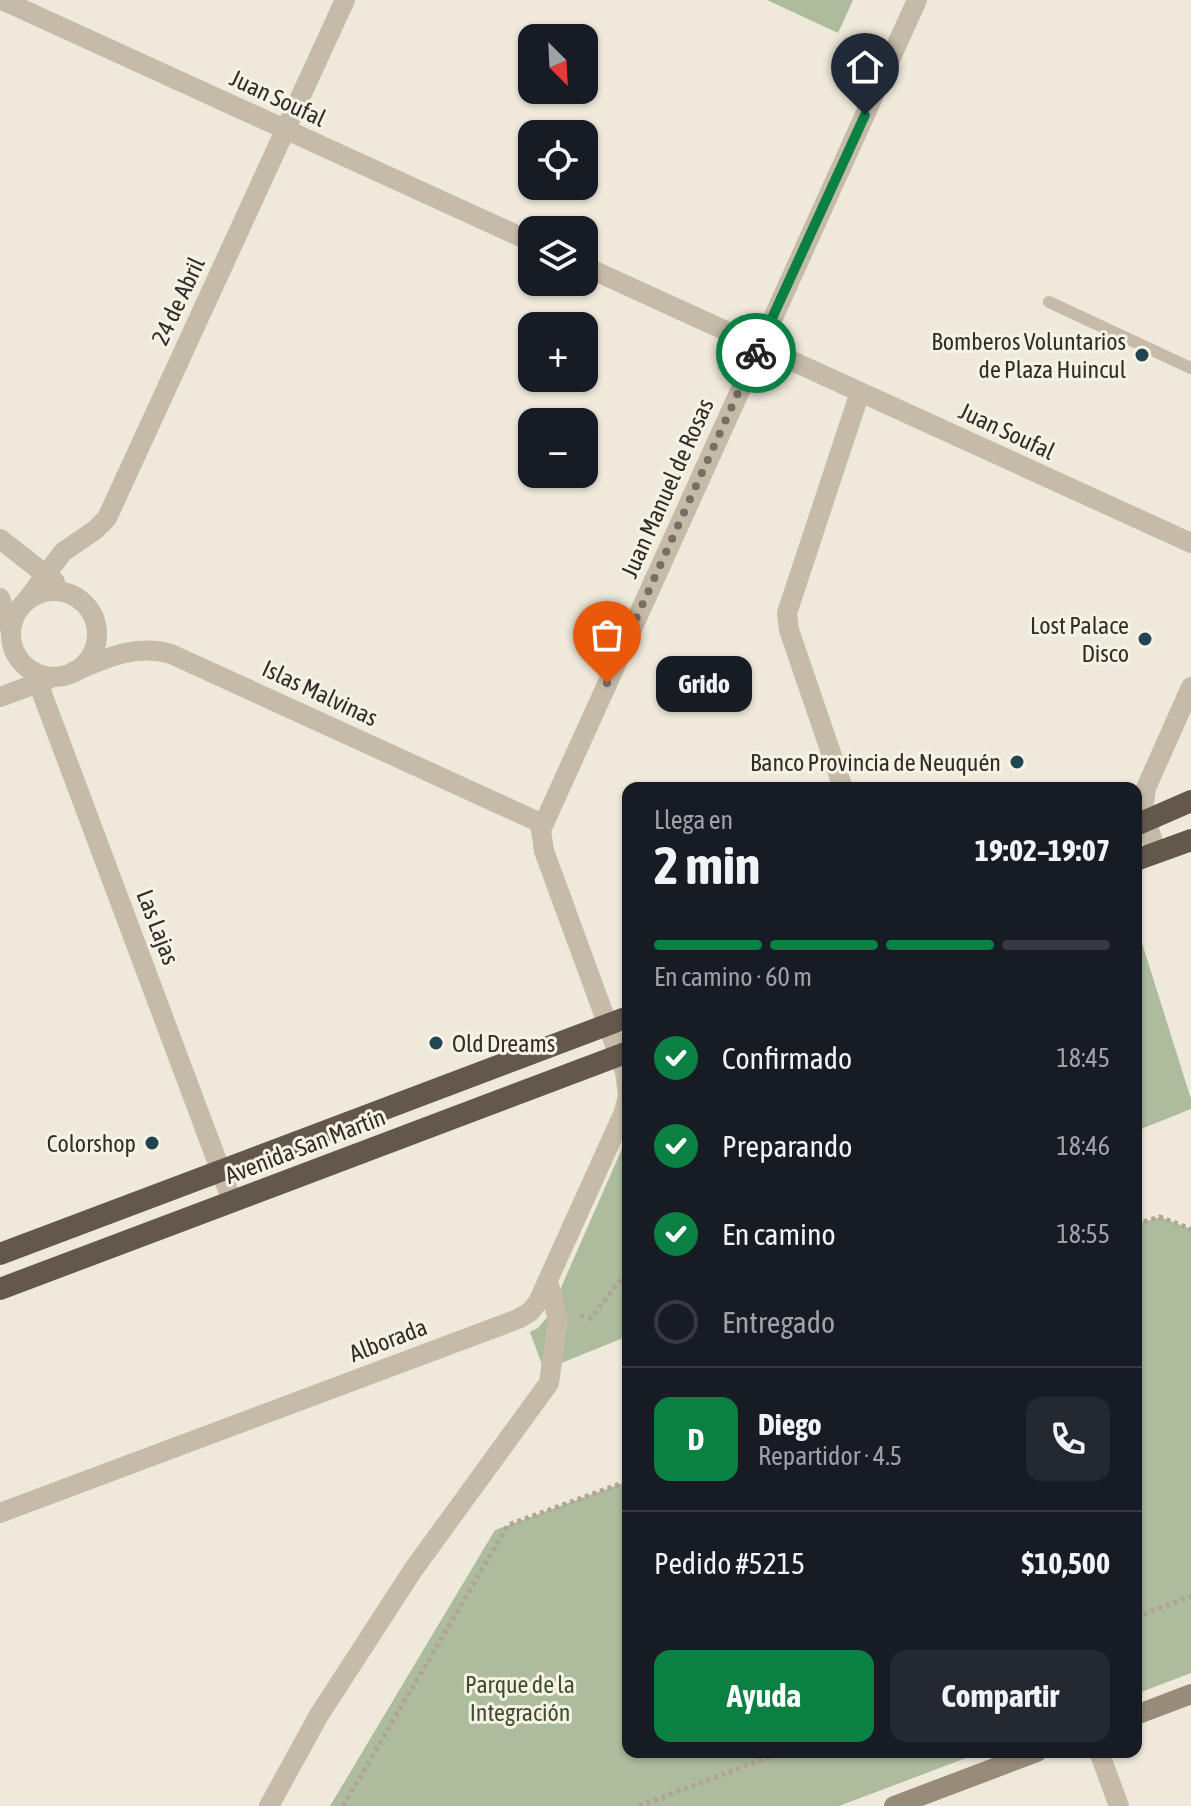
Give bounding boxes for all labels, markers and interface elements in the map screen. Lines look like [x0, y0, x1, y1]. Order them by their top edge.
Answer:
north arrow [518, 24, 598, 104]
map controls [518, 24, 598, 488]
pin [831, 33, 899, 115]
icon: home [843, 45, 887, 89]
street label: Juan Soufal [226, 64, 331, 132]
button: locate [518, 120, 598, 200]
button: layers [518, 216, 598, 296]
street label: 24 de Abril [146, 252, 210, 349]
button: + [518, 312, 598, 392]
courier [716, 313, 796, 393]
place label: Bomberos Voluntarios de Plaza Huincul [931, 328, 1127, 383]
icon: bike [734, 331, 778, 375]
marker: Bomberos Voluntarios de Plaza Huincul [1133, 346, 1151, 364]
street label: Juan Manuel de Rosas [615, 394, 719, 582]
street label: Juan Soufal [955, 397, 1060, 465]
button: − [518, 408, 598, 488]
pin [573, 601, 641, 683]
place label: Lost Palace Disco [1030, 612, 1129, 667]
icon: bag [585, 613, 629, 657]
marker: Lost Palace Disco [1136, 630, 1154, 648]
street label: Islas Malvinas [258, 655, 382, 731]
callout: Grido [655, 655, 751, 711]
text: Grido [678, 669, 730, 699]
place label: Banco Provincia de Neuquén [750, 749, 1001, 776]
marker: Banco Provincia de Neuquén [1008, 753, 1026, 771]
text: Llega en [654, 805, 733, 835]
text: 19:02–19:07 [975, 833, 1110, 867]
text: 2 min [654, 835, 760, 895]
street label: Las Lajas [131, 886, 185, 968]
text: En camino · 60 m [654, 962, 812, 992]
place label: Old Dreams [452, 1030, 555, 1057]
marker: Old Dreams [427, 1034, 445, 1052]
icon: check [654, 1036, 698, 1080]
text: Confirmado [722, 1041, 852, 1075]
text: 18:45 [1056, 1043, 1110, 1073]
street label: Avenida San Martín [221, 1103, 389, 1189]
icon: check [654, 1124, 698, 1168]
text: Preparando [722, 1129, 852, 1163]
place label: Colorshop [47, 1130, 136, 1157]
text: 18:46 [1056, 1131, 1110, 1161]
marker: Colorshop [143, 1134, 161, 1152]
icon: check [654, 1212, 698, 1256]
text: En camino [722, 1217, 836, 1251]
text: 18:55 [1056, 1219, 1110, 1249]
text: Entregado [722, 1305, 835, 1339]
street label: Alborada [345, 1313, 431, 1367]
button: phone [1026, 1397, 1110, 1481]
text: Diego [758, 1407, 822, 1441]
text: D [688, 1422, 704, 1456]
text: Repartidor · 4.5 [758, 1441, 902, 1471]
text: Pedido #5215 [654, 1546, 805, 1580]
text: $10,500 [1022, 1546, 1110, 1580]
button: Ayuda [654, 1650, 874, 1742]
button: Compartir [890, 1650, 1110, 1742]
park label: Parque de la Integración [465, 1671, 575, 1726]

